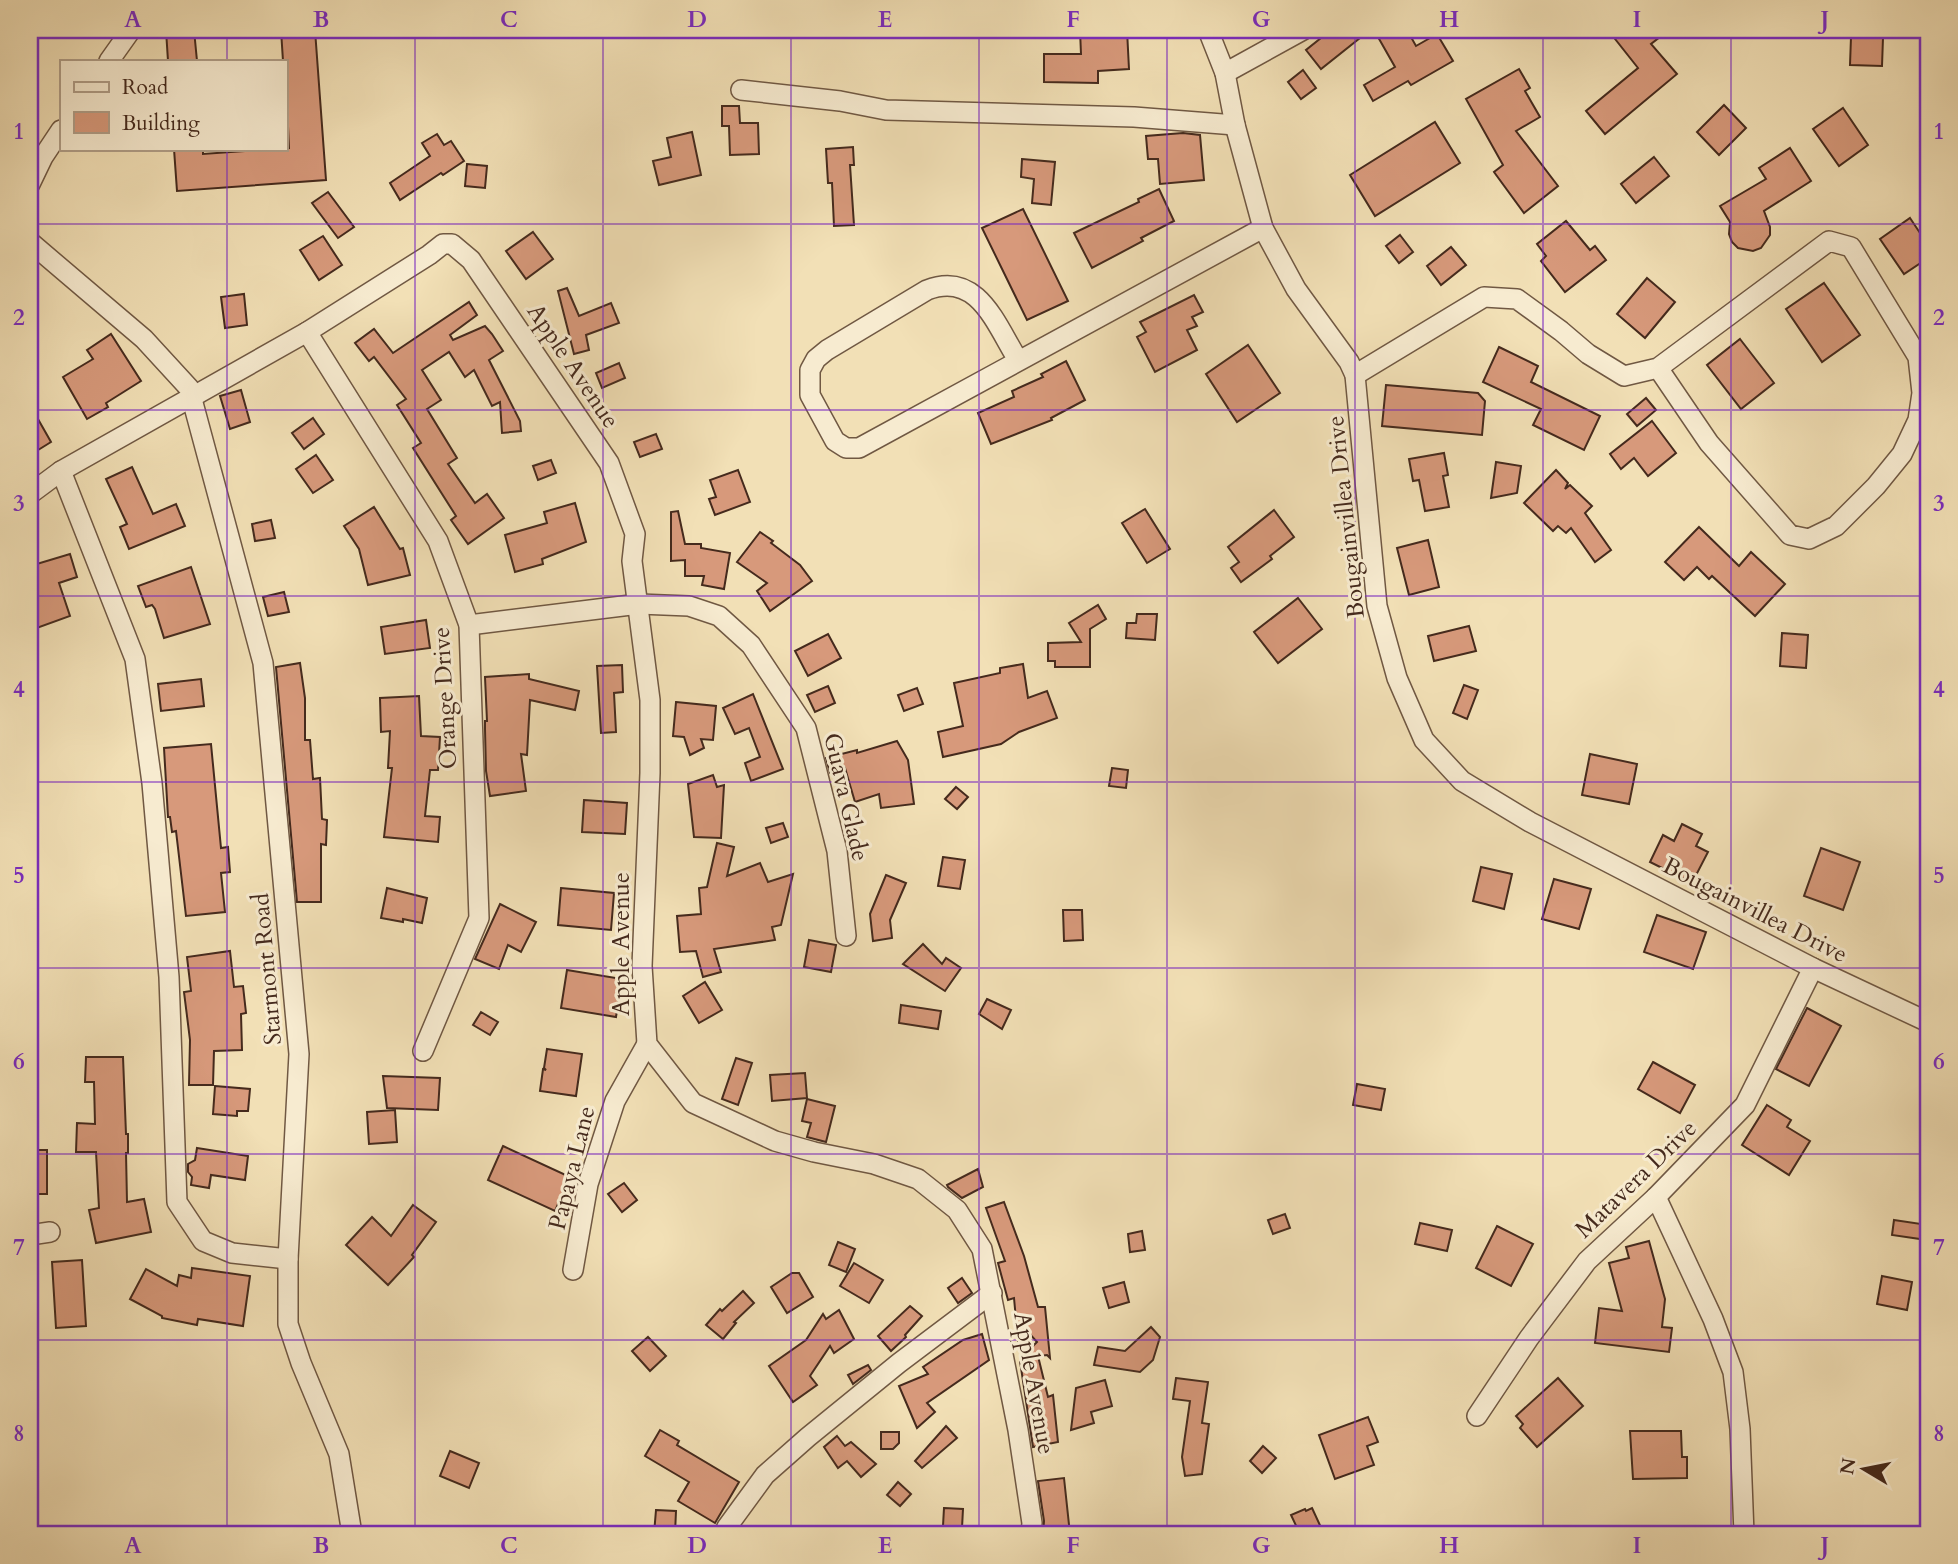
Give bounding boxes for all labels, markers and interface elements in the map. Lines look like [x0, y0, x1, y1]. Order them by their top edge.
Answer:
text: A [124, 4, 142, 35]
text: B [313, 4, 329, 35]
text: C [500, 4, 518, 35]
text: D [687, 4, 707, 35]
text: E [878, 4, 892, 35]
text: F [1066, 4, 1080, 35]
text: G [1252, 4, 1271, 35]
text: H [1439, 4, 1459, 35]
text: I [1633, 4, 1641, 35]
text: J [1818, 4, 1829, 35]
legend [60, 60, 287, 150]
text: Road [122, 73, 168, 102]
text: Building [122, 109, 200, 138]
text: 1 [13, 116, 25, 147]
text: 1 [1933, 116, 1945, 147]
street label: Apple Avenue [519, 297, 627, 435]
text: 2 [13, 302, 25, 333]
text: 2 [1933, 302, 1945, 333]
street label: Bougainvillea Drive [1319, 414, 1373, 620]
text: 3 [13, 488, 25, 519]
text: 3 [1933, 488, 1945, 519]
street label: Orange Drive [425, 626, 465, 770]
text: 4 [13, 674, 25, 705]
text: 4 [1933, 674, 1945, 705]
street label: Guava Glade [815, 730, 877, 864]
street label: Bougainvillea Drive [1657, 849, 1853, 971]
text: 5 [13, 860, 25, 891]
text: 5 [1933, 860, 1945, 891]
street label: Apple Avenue [605, 872, 638, 1016]
street label: Starmont Road [244, 891, 290, 1046]
text: 6 [13, 1046, 25, 1077]
text: 6 [1933, 1046, 1945, 1077]
street label: Papaya Lane [541, 1103, 603, 1233]
street label: Matavera Drive [1568, 1112, 1704, 1246]
text: 7 [13, 1232, 25, 1263]
text: 7 [1933, 1232, 1945, 1263]
street label: Apple Avenue [1005, 1309, 1063, 1457]
text: 8 [13, 1418, 25, 1449]
text: 8 [1933, 1418, 1945, 1449]
north arrow [1828, 1434, 1898, 1504]
text: N [1834, 1455, 1863, 1477]
text: A [124, 1530, 142, 1561]
text: B [313, 1530, 329, 1561]
text: C [500, 1530, 518, 1561]
text: D [687, 1530, 707, 1561]
text: E [878, 1530, 892, 1561]
text: F [1066, 1530, 1080, 1561]
text: G [1252, 1530, 1271, 1561]
text: H [1439, 1530, 1459, 1561]
text: I [1633, 1530, 1641, 1561]
text: J [1818, 1530, 1829, 1561]

